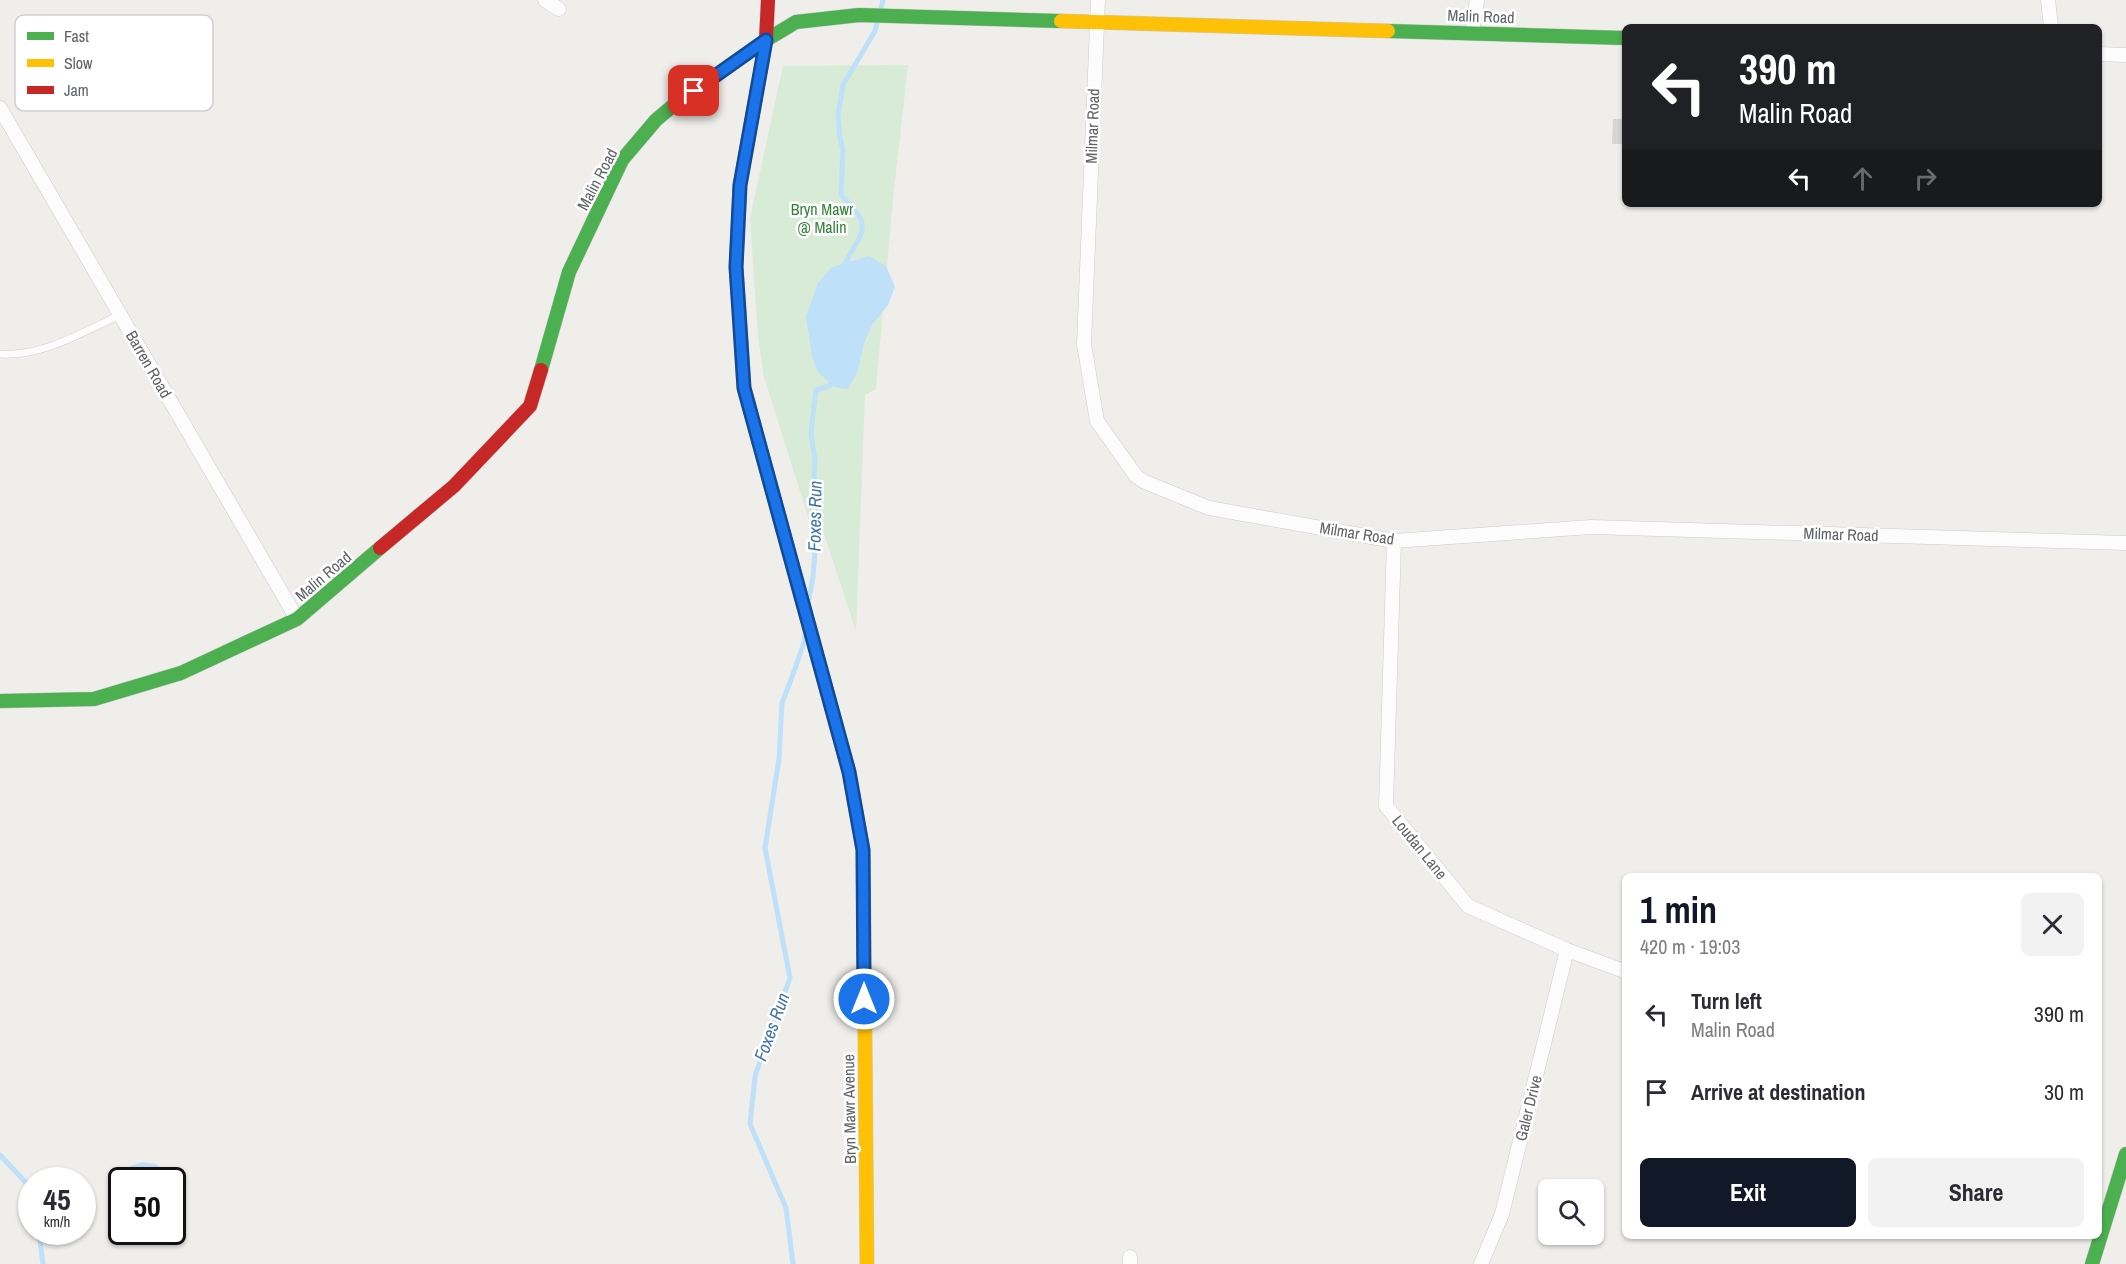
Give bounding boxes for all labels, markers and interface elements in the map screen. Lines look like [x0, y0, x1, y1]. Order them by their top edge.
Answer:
street label: Malin Road [1447, 4, 1515, 28]
legend [15, 15, 213, 111]
text: Fast [64, 25, 89, 47]
text: 390 m [1739, 41, 1837, 97]
icon: left [1640, 48, 1718, 126]
text: Slow [64, 52, 93, 74]
pin [668, 65, 719, 116]
icon: arrive [677, 74, 710, 107]
text: Jam [64, 79, 89, 101]
street label: Milmar Road [1080, 88, 1104, 164]
text: Malin Road [1739, 95, 1852, 131]
street label: Malin Road [572, 144, 622, 214]
icon: left [1783, 162, 1816, 195]
icon: ahead [1846, 162, 1879, 195]
icon: right [1909, 162, 1942, 195]
park label: Bryn Mawr @ Malin [791, 198, 854, 238]
street label: Barren Road [121, 326, 177, 402]
water label: Foxes Run [801, 480, 828, 552]
street label: Milmar Road [1318, 516, 1396, 550]
street label: Milmar Road [1803, 522, 1879, 546]
street label: Malin Road [290, 546, 356, 606]
street label: Loudan Lane [1387, 810, 1453, 884]
text: 1 min [1640, 886, 1717, 934]
button: close [2021, 893, 2084, 956]
text: 420 m · 19:03 [1640, 933, 1740, 960]
position arrow [832, 967, 896, 1031]
text: Turn left [1691, 986, 1762, 1016]
water label: Foxes Run [748, 989, 795, 1064]
icon: left [1640, 998, 1673, 1031]
text: 390 m [2034, 999, 2084, 1029]
text: Malin Road [1691, 1016, 1775, 1043]
street label: Bryn Mawr Avenue [837, 1054, 861, 1164]
street label: Galer Drive [1509, 1073, 1547, 1143]
icon: arrive [1640, 1076, 1673, 1109]
text: Arrive at destination [1691, 1077, 1865, 1107]
text: 30 m [2044, 1077, 2084, 1107]
button: Exit [1640, 1158, 1856, 1227]
button: Share [1868, 1158, 2084, 1227]
speed limit sign: 50 [108, 1167, 186, 1245]
text: 45 [43, 1179, 71, 1219]
map controls [1538, 1179, 1604, 1245]
button: search [1538, 1179, 1604, 1245]
text: km/h [44, 1211, 70, 1232]

